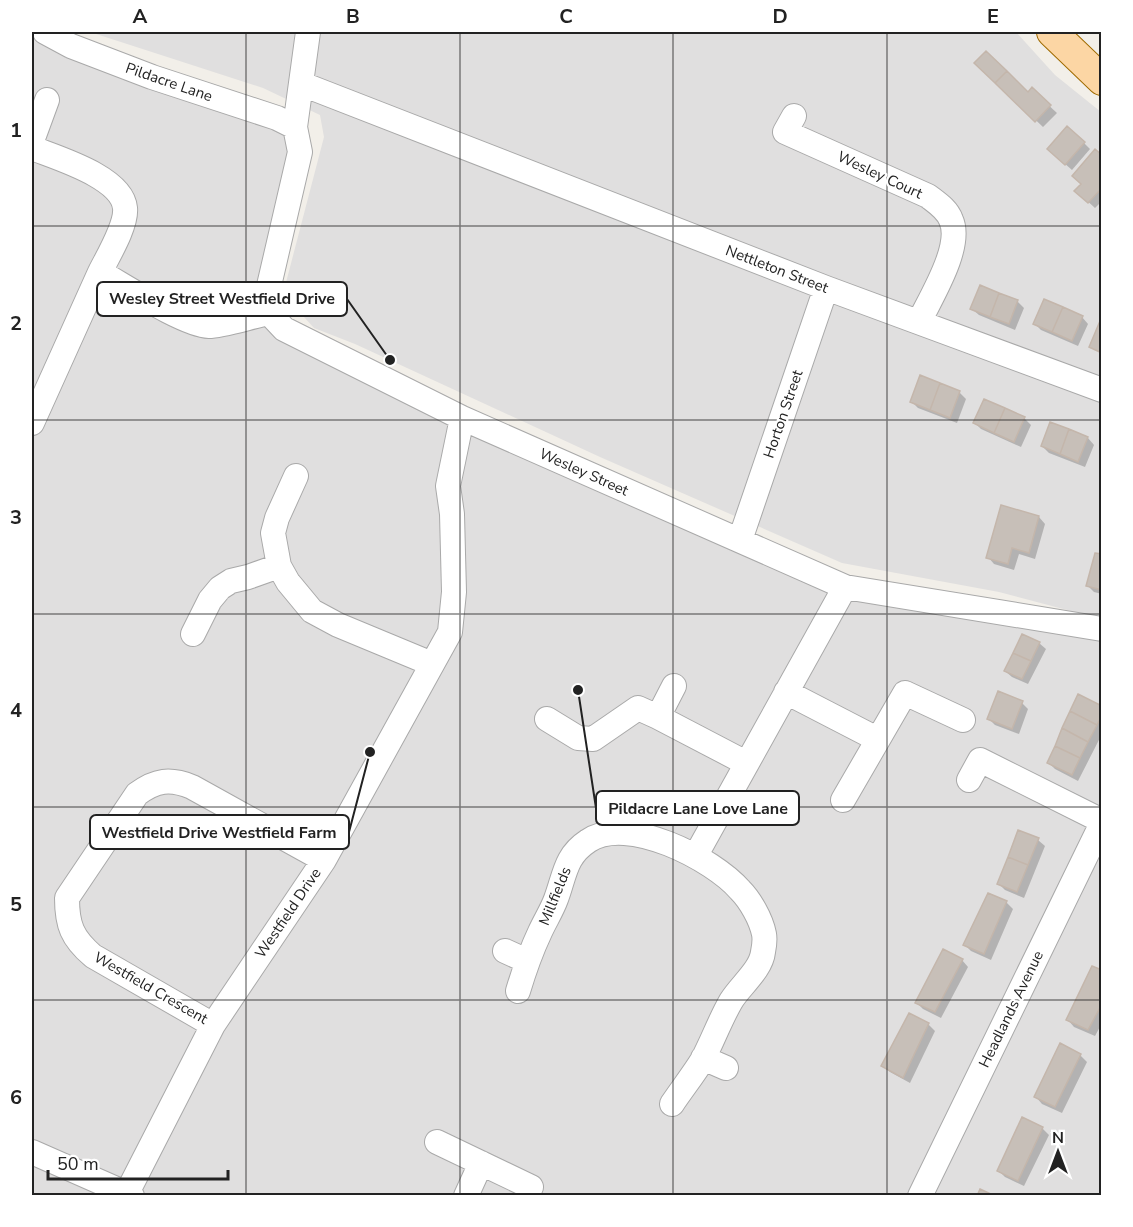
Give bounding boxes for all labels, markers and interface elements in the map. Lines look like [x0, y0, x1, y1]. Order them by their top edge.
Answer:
text: A [133, 3, 148, 30]
text: B [346, 3, 360, 30]
text: C [559, 3, 573, 30]
text: D [772, 3, 788, 30]
text: E [987, 3, 999, 30]
street label: Pildacre Lane [123, 58, 215, 106]
text: 1 [10, 117, 22, 144]
street label: Wesley Court [834, 146, 927, 204]
street label: Nettleton Street [723, 240, 832, 298]
callout: Wesley Street Westfield Drive [97, 282, 347, 316]
text: Wesley Street Westfield Drive [109, 288, 335, 310]
text: 2 [10, 310, 22, 337]
street label: Horton Street [759, 366, 808, 461]
street label: Wesley Street [536, 443, 632, 501]
text: 3 [10, 504, 22, 531]
text: 4 [10, 697, 22, 724]
callout: Pildacre Lane Love Lane [596, 791, 799, 825]
text: Pildacre Lane Love Lane [608, 798, 788, 820]
callout: Westfield Drive Westfield Farm [90, 815, 349, 849]
text: Westfield Drive Westfield Farm [102, 822, 336, 844]
street label: Westfield Drive [250, 864, 326, 962]
street label: Millfields [534, 864, 576, 928]
text: 5 [10, 891, 22, 918]
street label: Westfield Crescent [90, 947, 212, 1029]
street label: Headlands Avenue [974, 947, 1048, 1071]
text: 6 [10, 1084, 22, 1111]
north arrow [1028, 1122, 1088, 1182]
text: N [1052, 1127, 1064, 1149]
scale bar [48, 1143, 228, 1181]
text: 50 m [57, 1152, 99, 1176]

